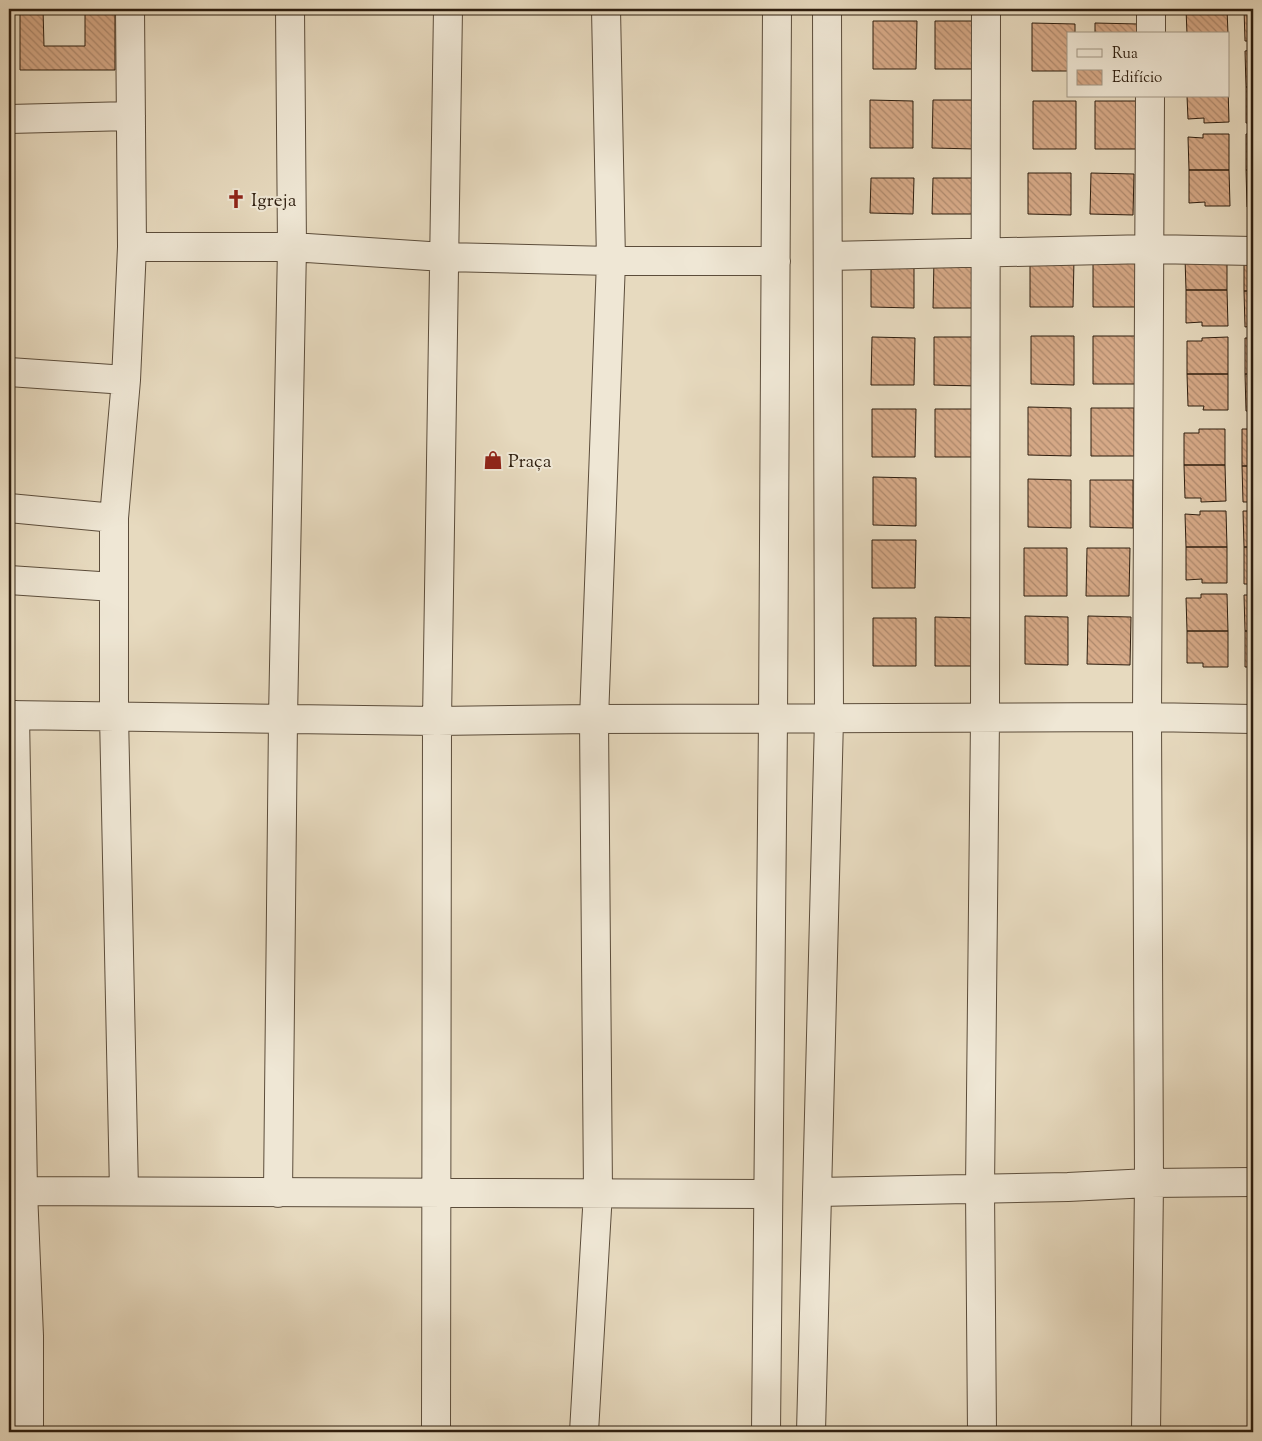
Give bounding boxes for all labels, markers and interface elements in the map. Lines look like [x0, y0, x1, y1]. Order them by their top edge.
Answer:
legend [1067, 32, 1230, 98]
text: Rua [1112, 44, 1138, 65]
text: Edifício [1112, 68, 1162, 89]
church icon: Igreja [225, 188, 247, 210]
place label: Igreja [251, 188, 297, 215]
shop icon: Praça [482, 449, 504, 471]
place label: Praça [508, 449, 552, 476]

